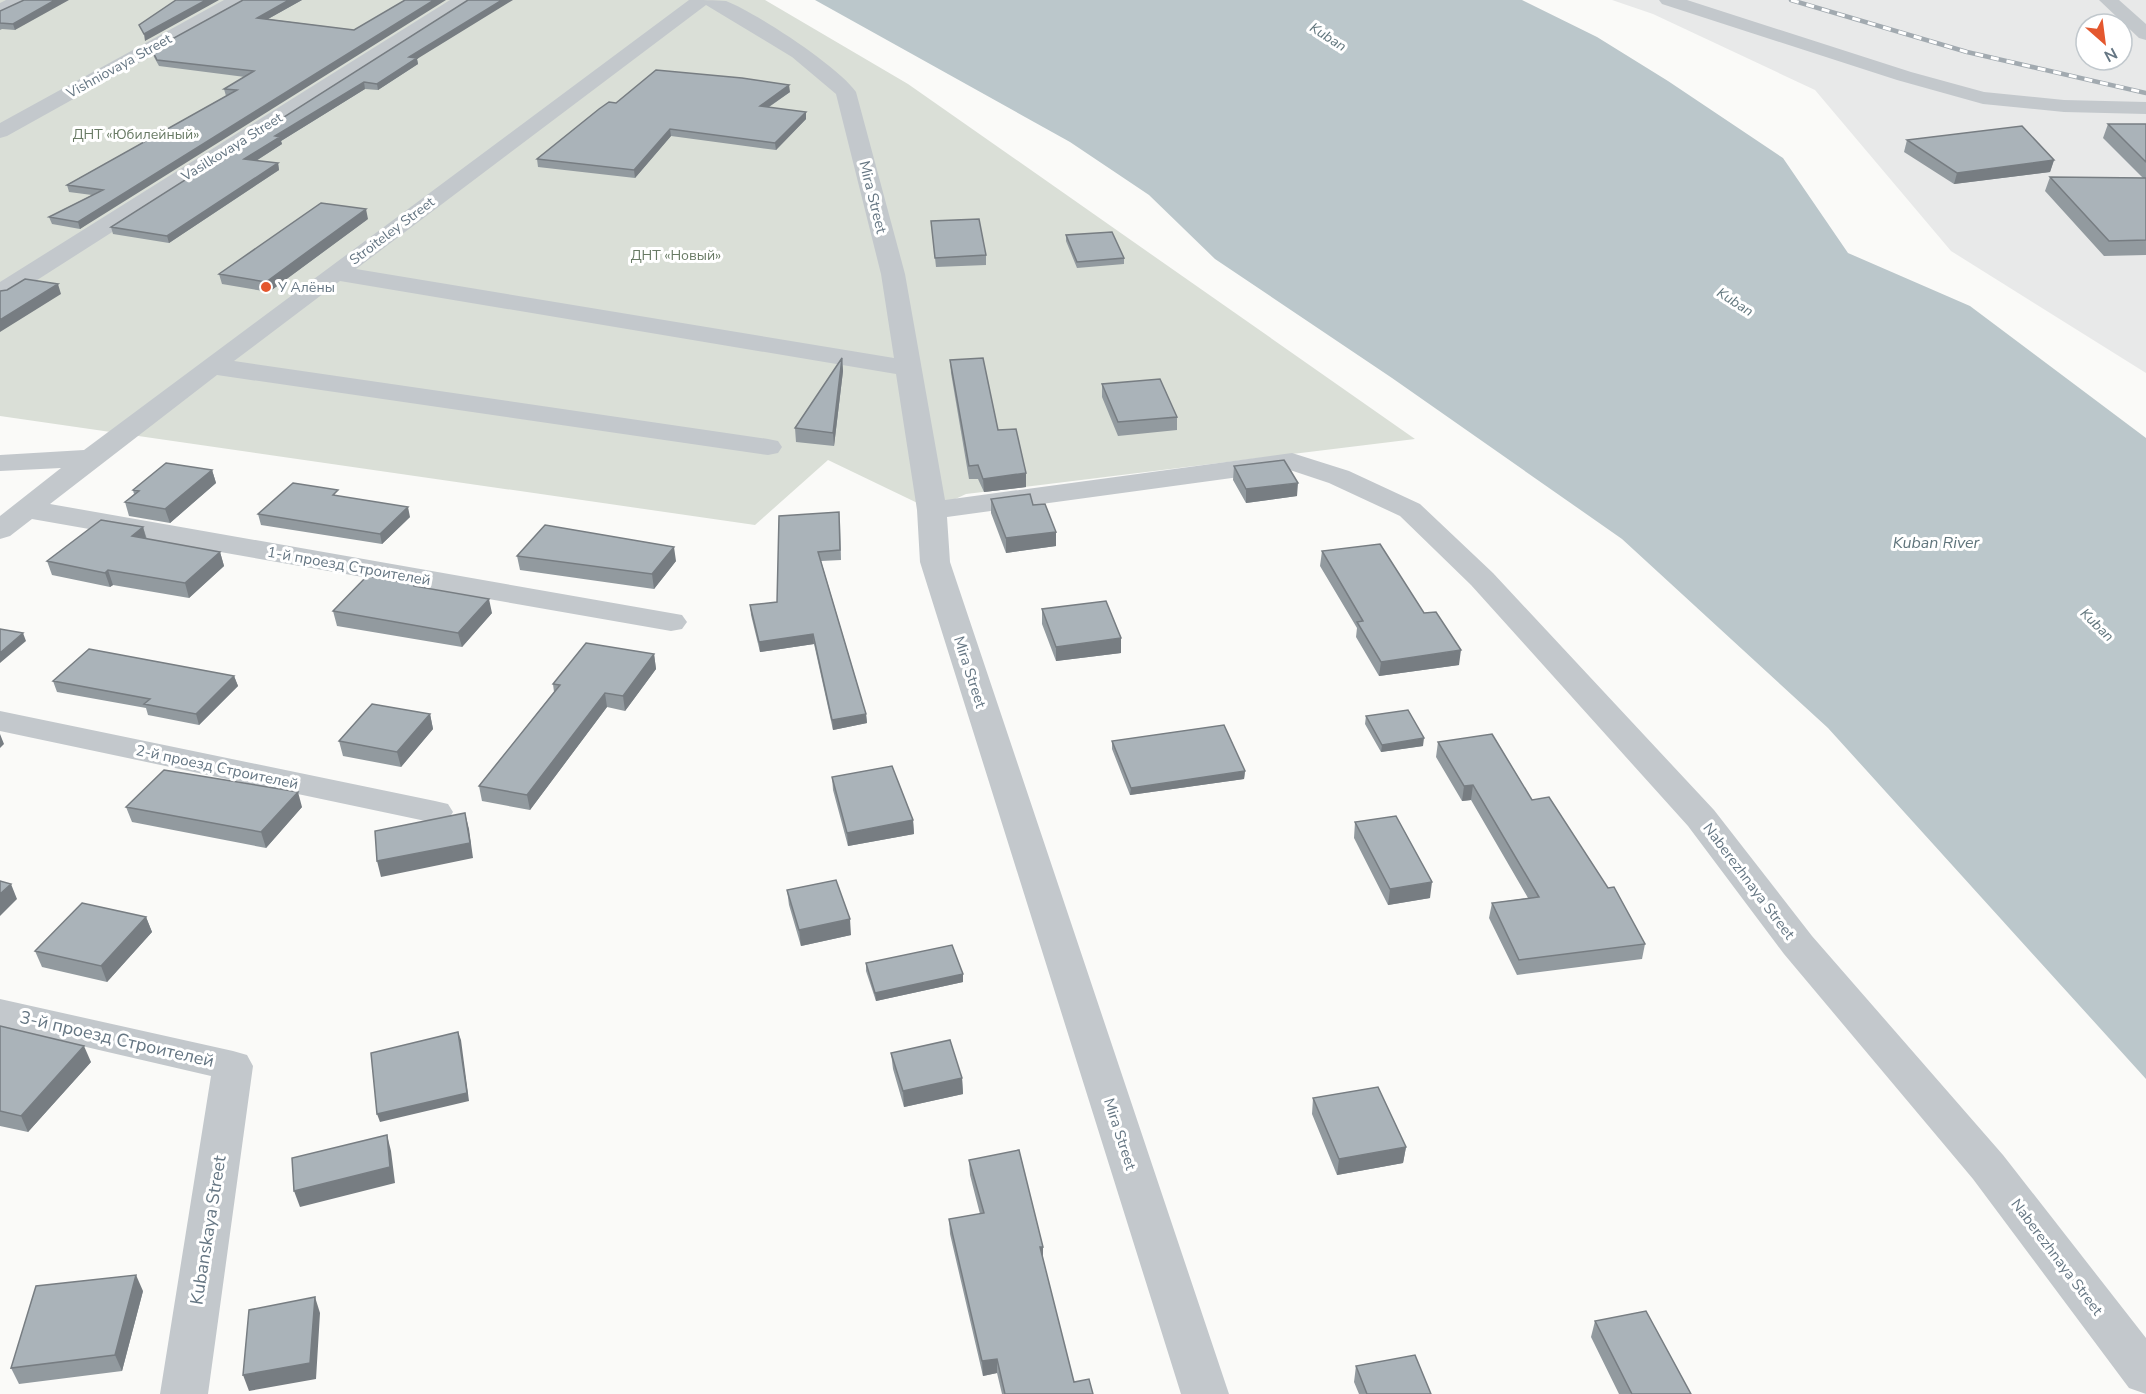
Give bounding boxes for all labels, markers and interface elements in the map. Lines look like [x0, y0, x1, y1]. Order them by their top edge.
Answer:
north arrow [2074, 12, 2134, 72]
water label: Kuban [1306, 18, 1350, 56]
street label: Vishniovaya Street [62, 29, 175, 103]
text: N [2100, 42, 2121, 67]
street label: Vasilkovaya Street [177, 108, 286, 186]
park label: ДНТ «Юбилейный» [73, 125, 199, 144]
street label: Mira Street [854, 159, 892, 236]
street label: Stroiteley Street [345, 193, 439, 269]
park label: ДНТ «Новый» [631, 246, 721, 265]
place label: У Алёны [277, 278, 335, 297]
marker: У Алёны [259, 280, 273, 294]
water label: Kuban [1713, 283, 1757, 321]
water label: Kuban River [1893, 532, 1981, 554]
street label: 1-й проезд Строителей [266, 542, 432, 590]
water label: Kuban [2076, 604, 2118, 646]
street label: Mira Street [949, 634, 991, 711]
street label: 2-й проезд Строителей [134, 740, 300, 794]
street label: Naberezhnaya Street [1699, 819, 1800, 944]
street label: 3-й проезд Строителей [17, 1005, 217, 1073]
street label: Mira Street [1099, 1096, 1141, 1173]
street label: Kubanskaya Street [184, 1153, 232, 1306]
street label: Naberezhnaya Street [2007, 1195, 2108, 1320]

